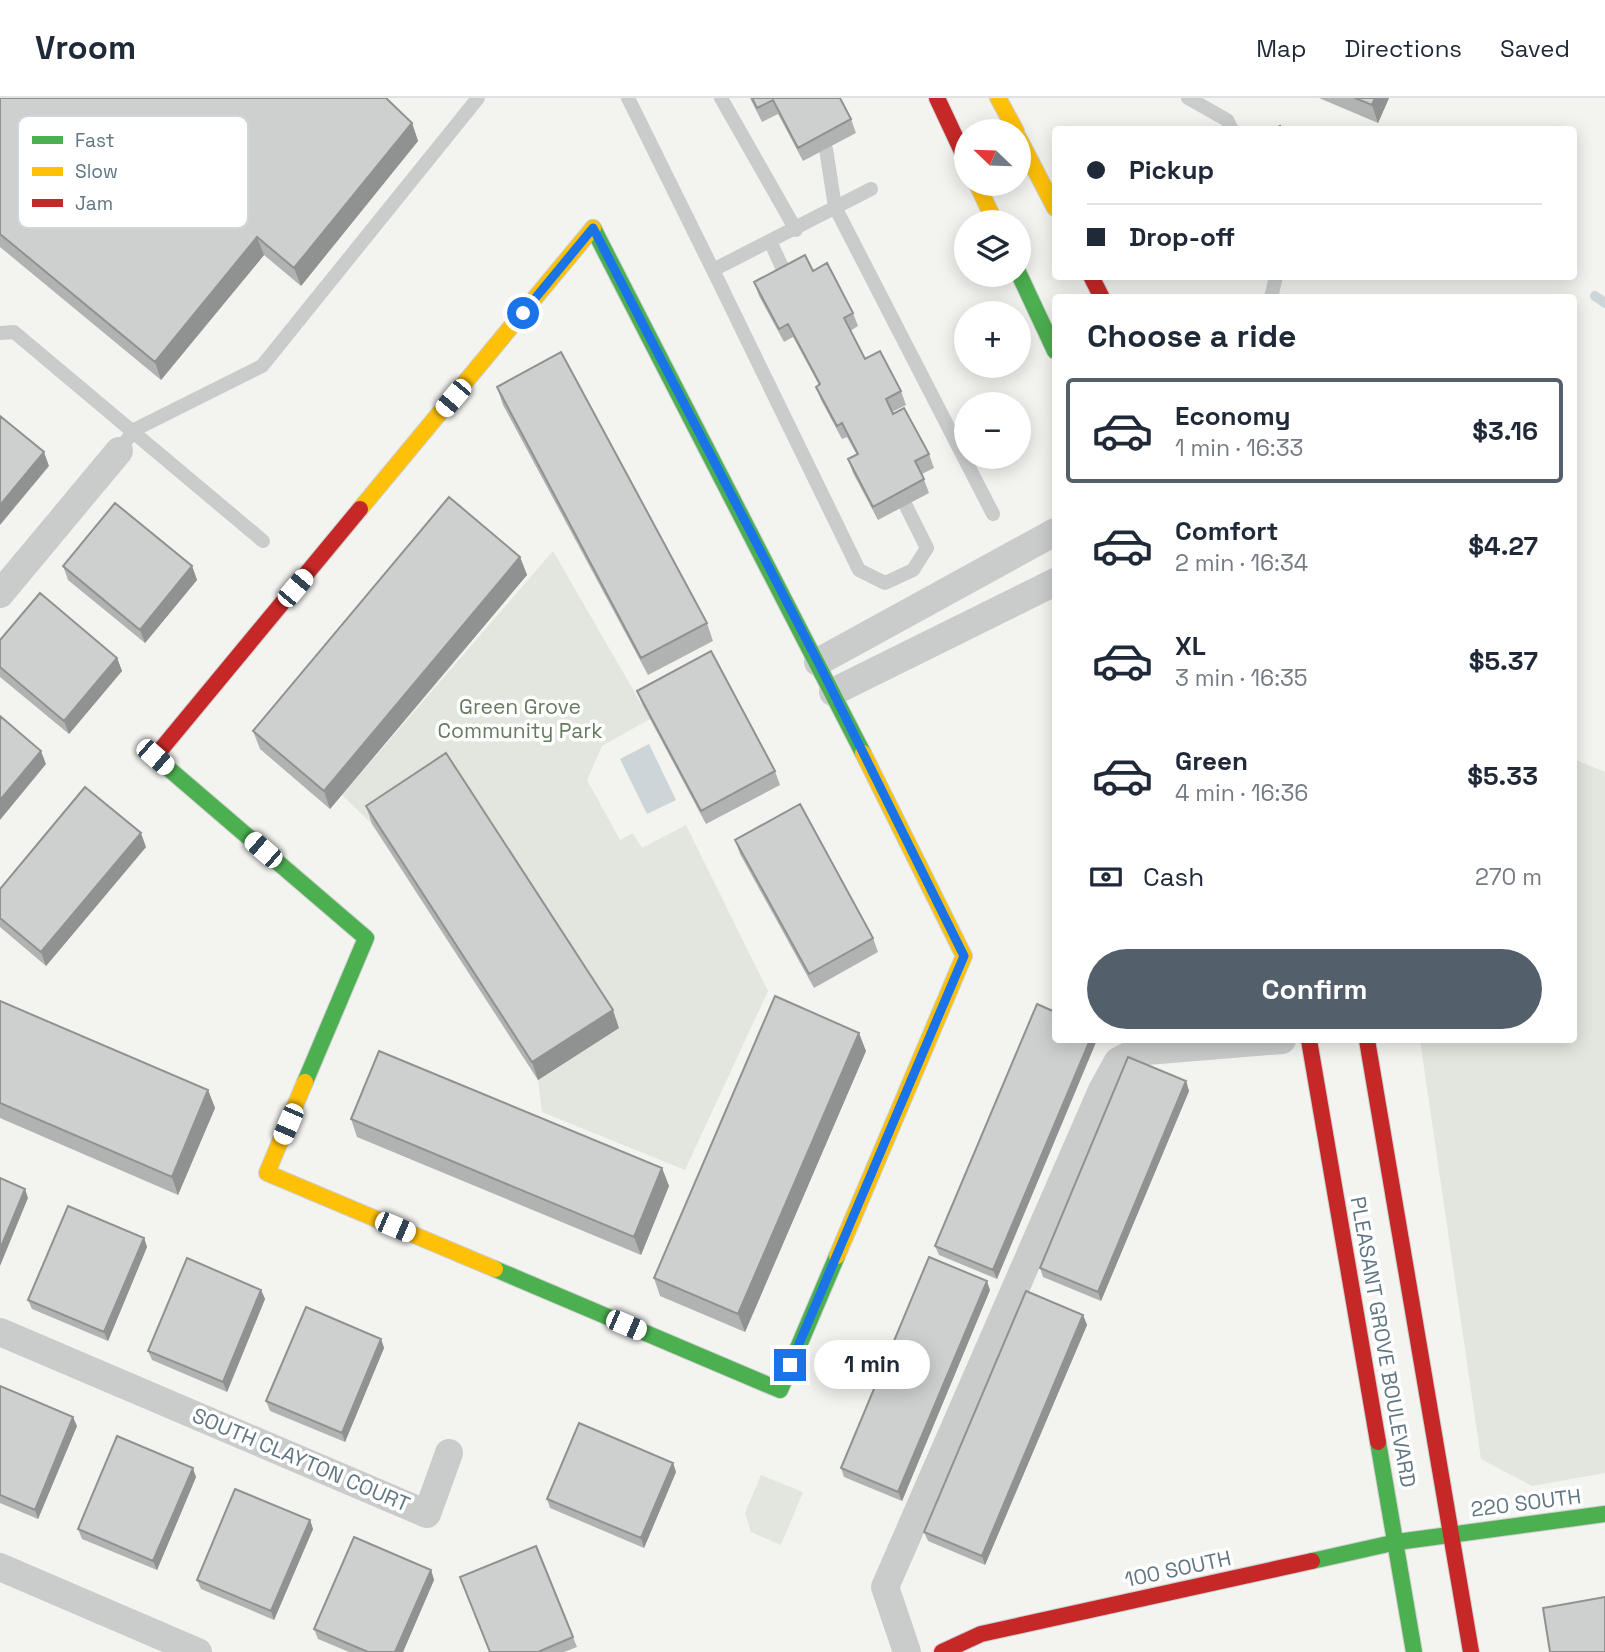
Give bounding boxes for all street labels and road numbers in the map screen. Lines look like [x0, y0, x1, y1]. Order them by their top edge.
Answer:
street label: PLEASANT GROVE BOULEVARD [1345, 1194, 1422, 1489]
street label: SOUTH CLAYTON COURT [188, 1401, 414, 1518]
street label: 220 SOUTH [1469, 1482, 1583, 1523]
street label: 100 SOUTH [1122, 1544, 1234, 1593]

